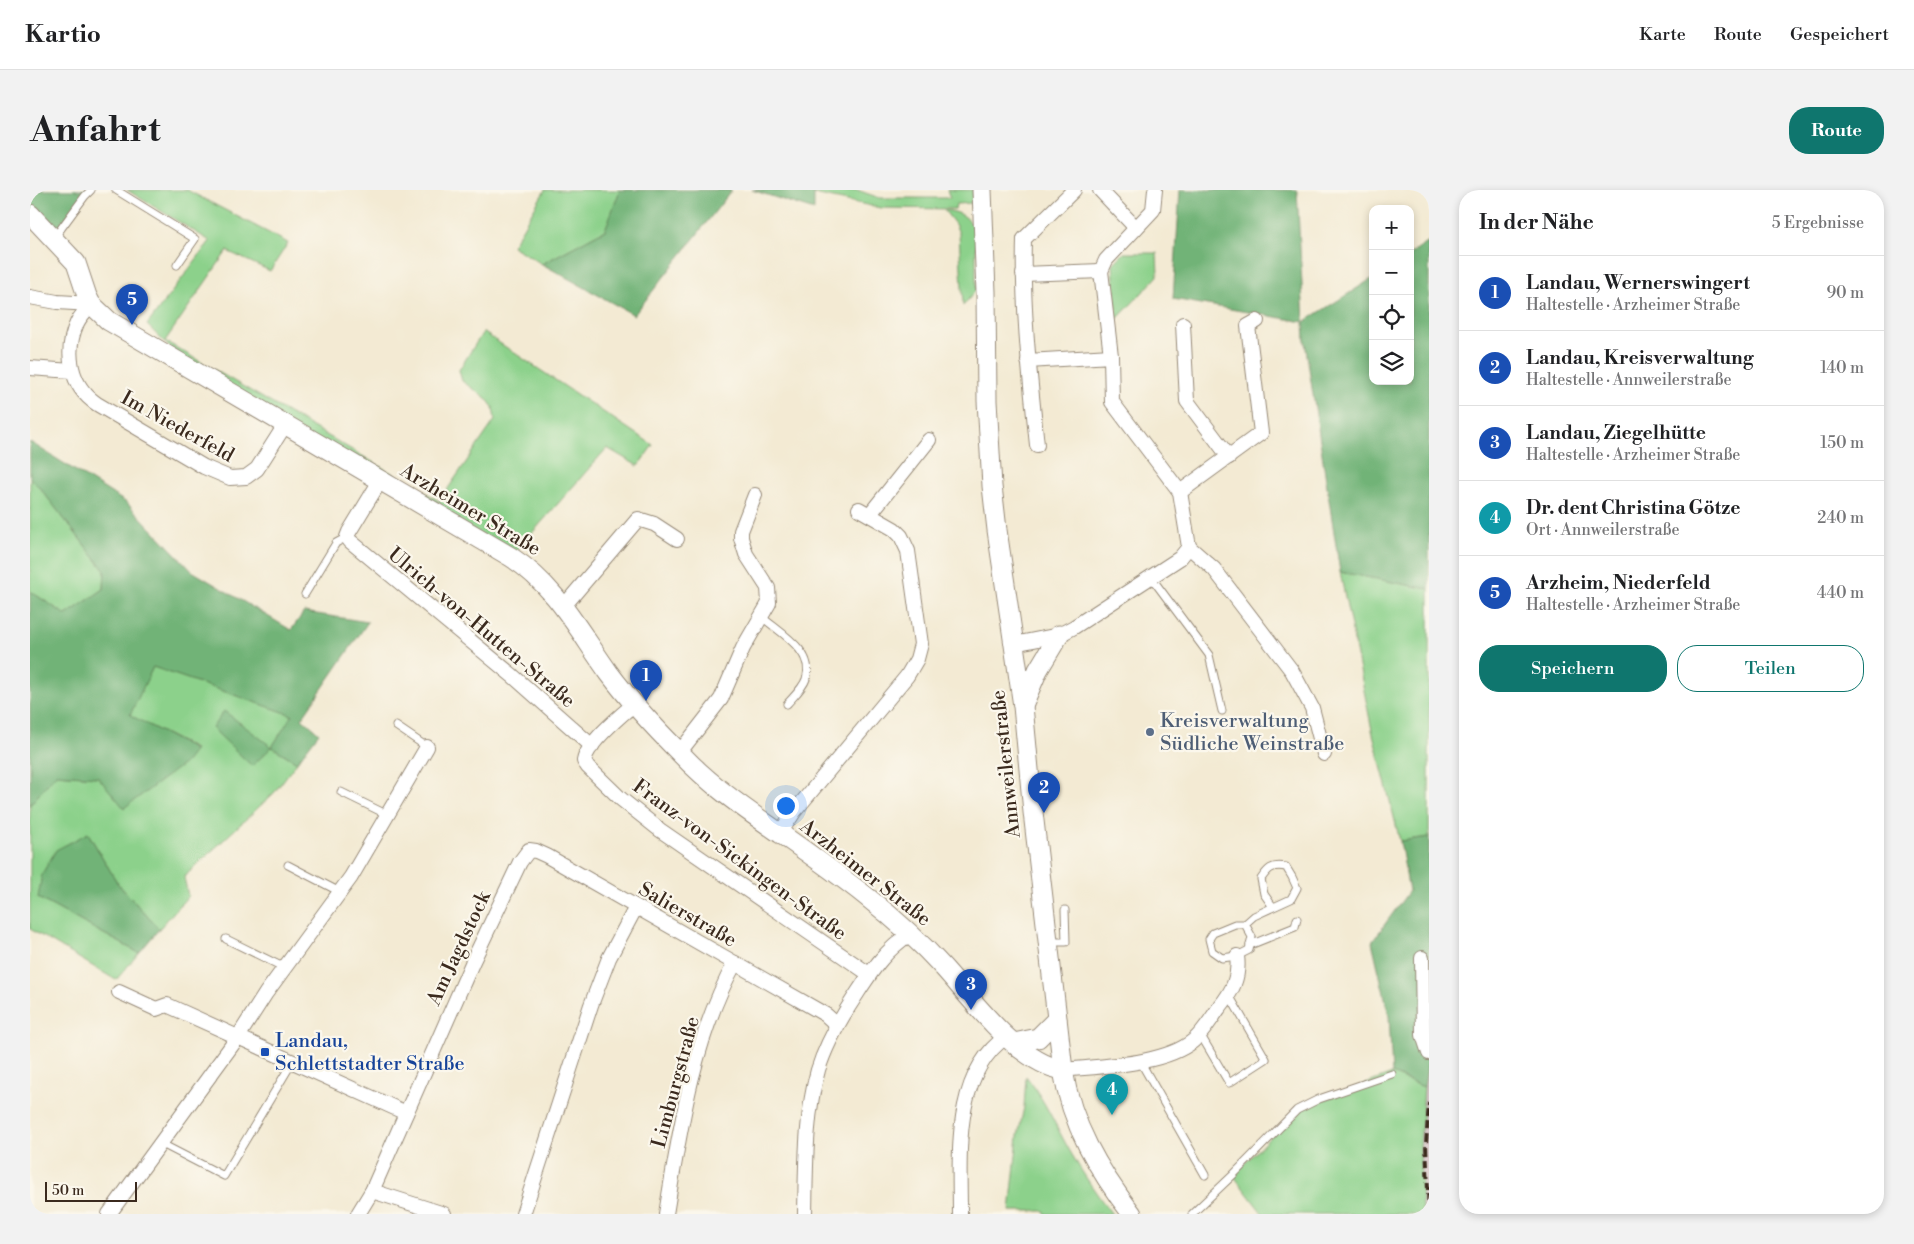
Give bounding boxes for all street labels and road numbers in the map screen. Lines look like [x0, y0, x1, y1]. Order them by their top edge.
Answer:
street label: Im Niederfeld [116, 386, 239, 469]
street label: Arzheimer Straße [395, 458, 545, 562]
street label: Ulrich-von-Hutten-Straße [382, 542, 580, 714]
street label: Annweilerstraße [986, 689, 1027, 840]
street label: Franz-von-Sickingen-Straße [627, 774, 851, 946]
street label: Arzheimer Straße [794, 814, 936, 932]
street label: Salierstraße [634, 877, 741, 953]
street label: Am Jagdstock [422, 886, 497, 1011]
street label: Limburgstraße [647, 1014, 706, 1151]

